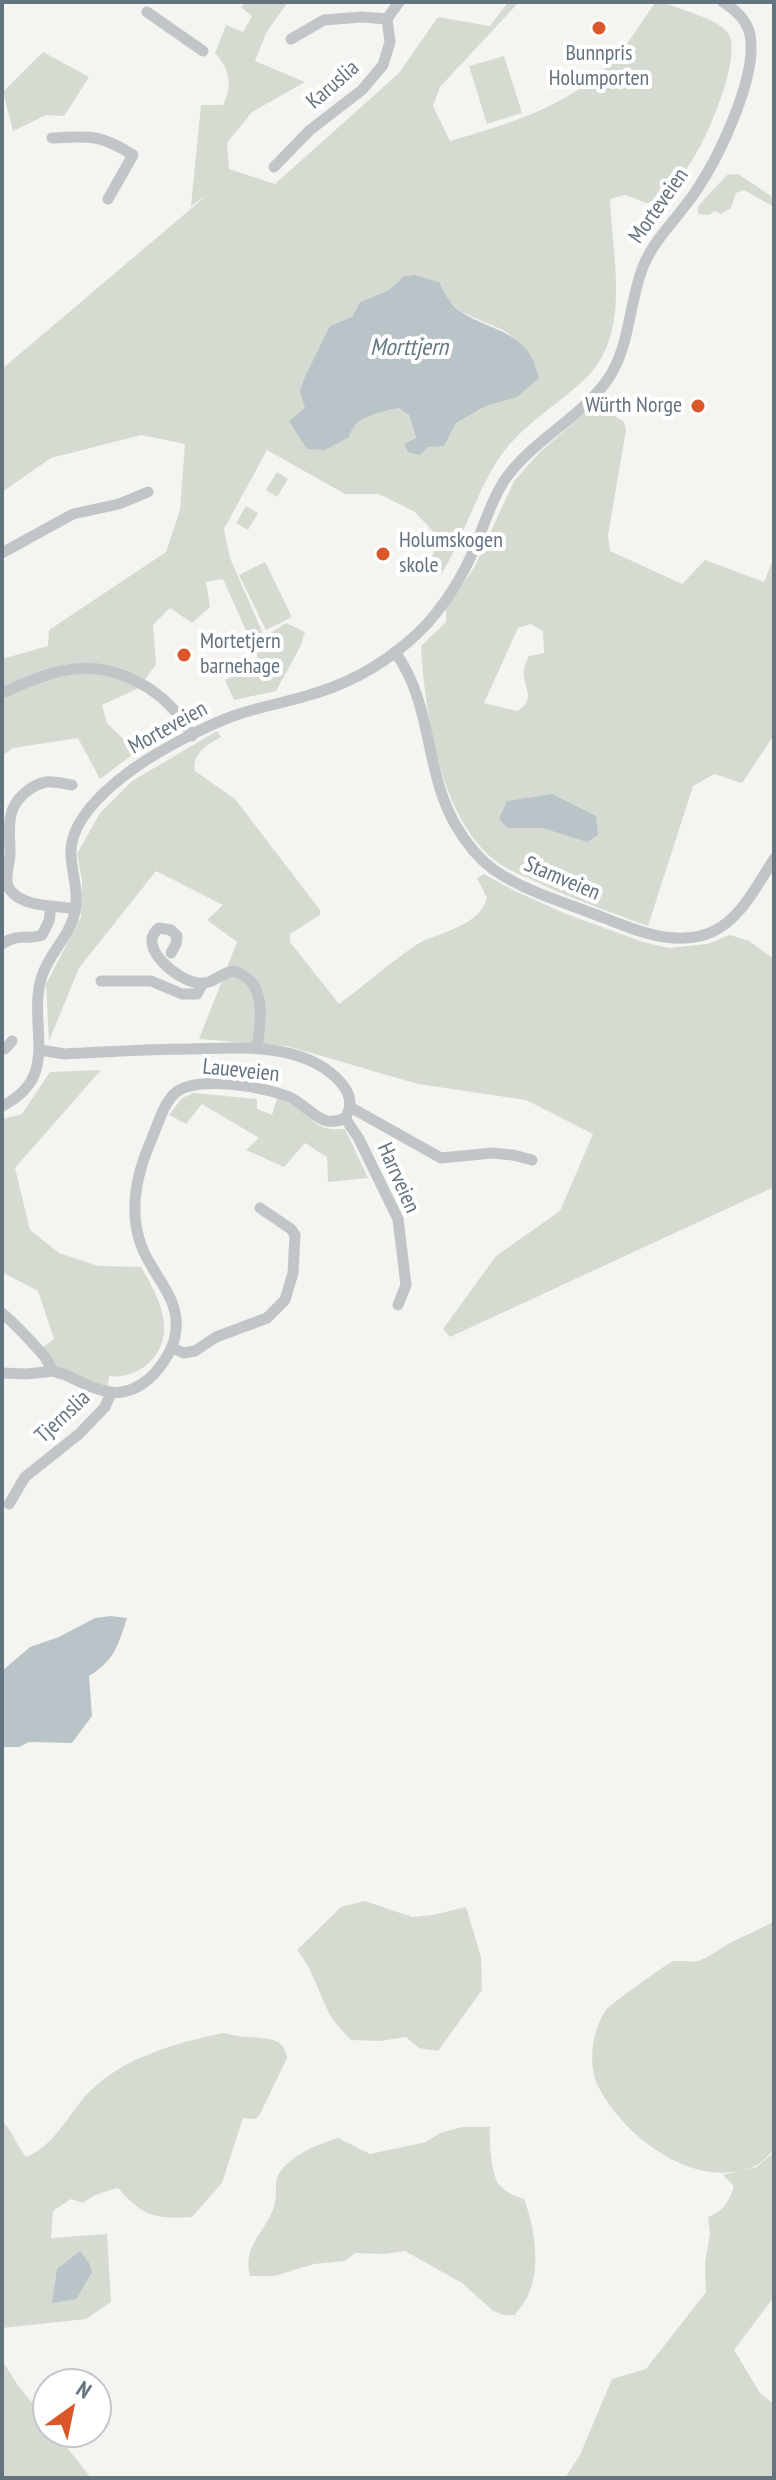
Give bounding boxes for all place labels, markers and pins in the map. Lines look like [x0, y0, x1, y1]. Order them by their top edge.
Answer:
marker: Bunnpris Holumporten [590, 19, 608, 37]
place label: Bunnpris Holumporten [549, 41, 649, 92]
place label: Würth Norge [585, 393, 682, 419]
marker: Würth Norge [689, 397, 707, 415]
place label: Holumskogen skole [399, 528, 503, 580]
marker: Holumskogen skole [374, 545, 392, 563]
place label: Mortetjern barnehage [200, 629, 281, 680]
marker: Mortetjern barnehage [175, 646, 193, 664]

